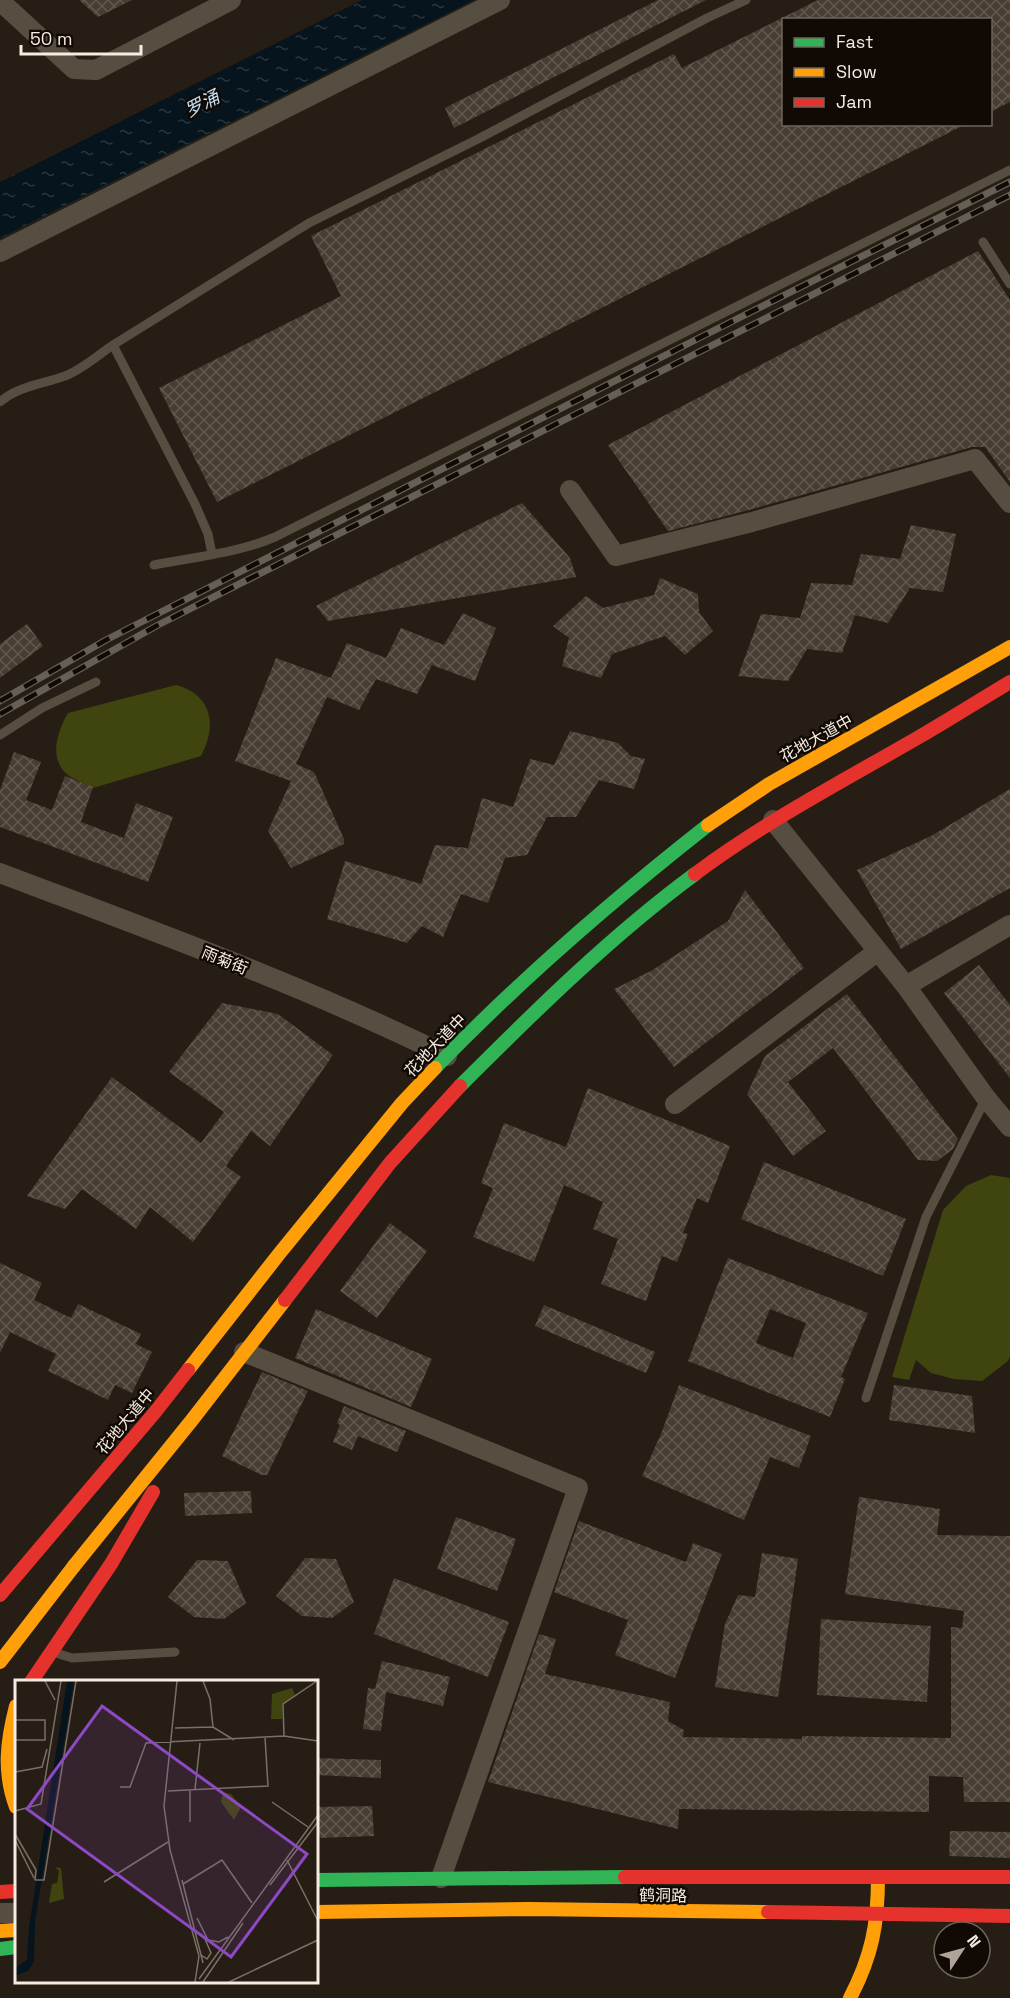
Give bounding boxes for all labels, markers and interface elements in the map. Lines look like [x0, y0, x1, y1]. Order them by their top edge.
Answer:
scale bar [21, 18, 141, 56]
legend [782, 18, 992, 126]
text: 50 m [30, 27, 72, 50]
text: Fast [836, 30, 873, 53]
text: Slow [836, 60, 877, 83]
water label: 罗涌 [181, 84, 225, 122]
text: Jam [836, 90, 872, 113]
street label: 花地大道中 [776, 710, 856, 767]
street label: 雨菊街 [199, 942, 251, 979]
street label: 花地大道中 [400, 1009, 471, 1081]
street label: 花地大道中 [92, 1384, 159, 1459]
inset map [15, 1680, 318, 1983]
street label: 鹤洞路 [639, 1885, 687, 1906]
north arrow [932, 1920, 992, 1980]
text: N [962, 1931, 985, 1952]

